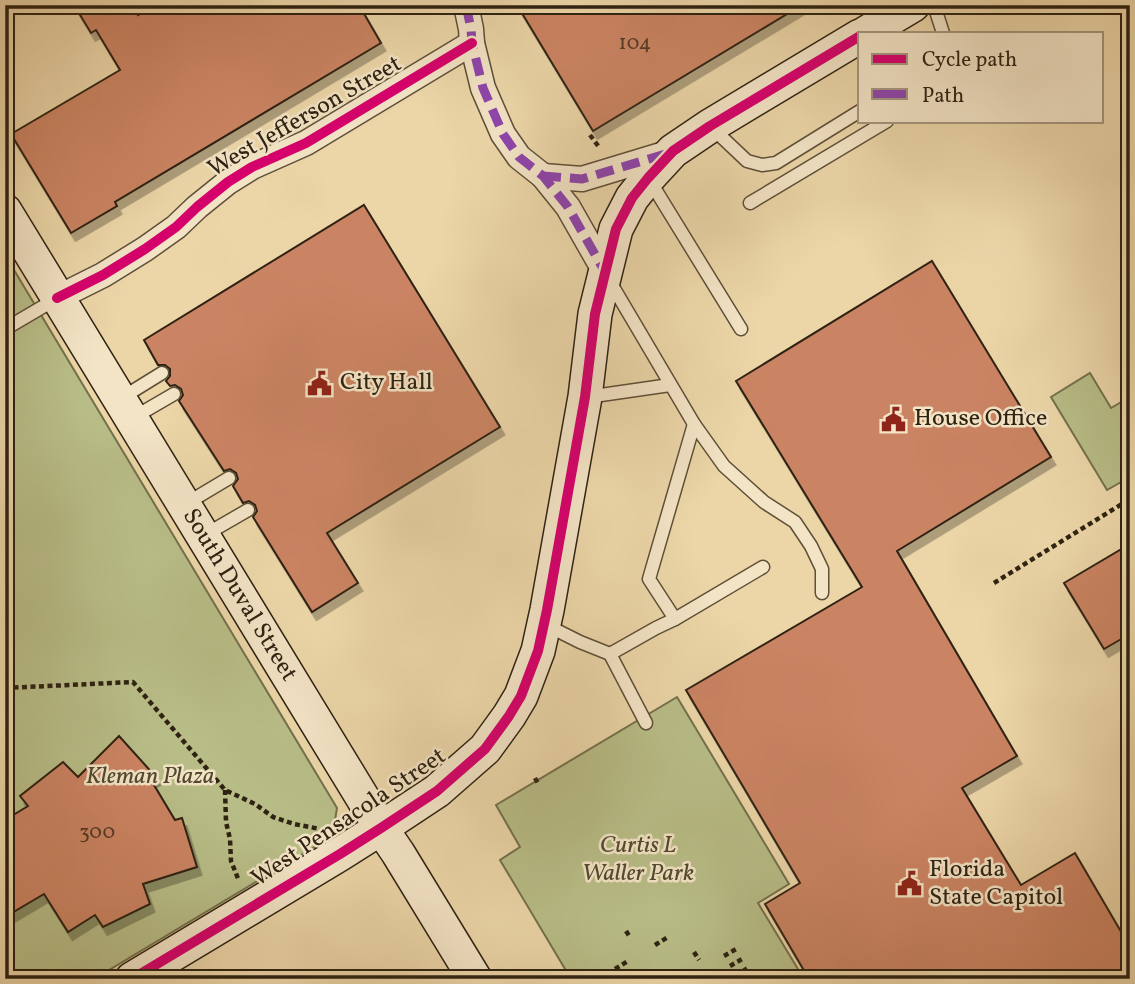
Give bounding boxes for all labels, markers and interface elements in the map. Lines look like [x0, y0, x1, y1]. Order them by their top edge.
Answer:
house number: 104 [619, 29, 651, 58]
legend [858, 32, 1104, 122]
text: Cycle path [922, 46, 1017, 75]
street label: West Jefferson Street [202, 48, 408, 186]
text: Path [922, 82, 964, 111]
place label: City Hall [340, 366, 433, 400]
public building icon: City Hall [306, 369, 334, 397]
place label: House Office [914, 402, 1047, 436]
public building icon: House Office [880, 405, 908, 433]
street label: South Duval Street [173, 502, 305, 688]
street label: West Pensacola Street [245, 740, 453, 896]
park label: Kleman Plaza [86, 760, 214, 794]
house number: 300 [79, 818, 115, 847]
park label: Curtis L Waller Park [582, 829, 694, 891]
place label: Florida State Capitol [929, 853, 1063, 915]
public building icon: Florida State Capitol [895, 870, 923, 898]

